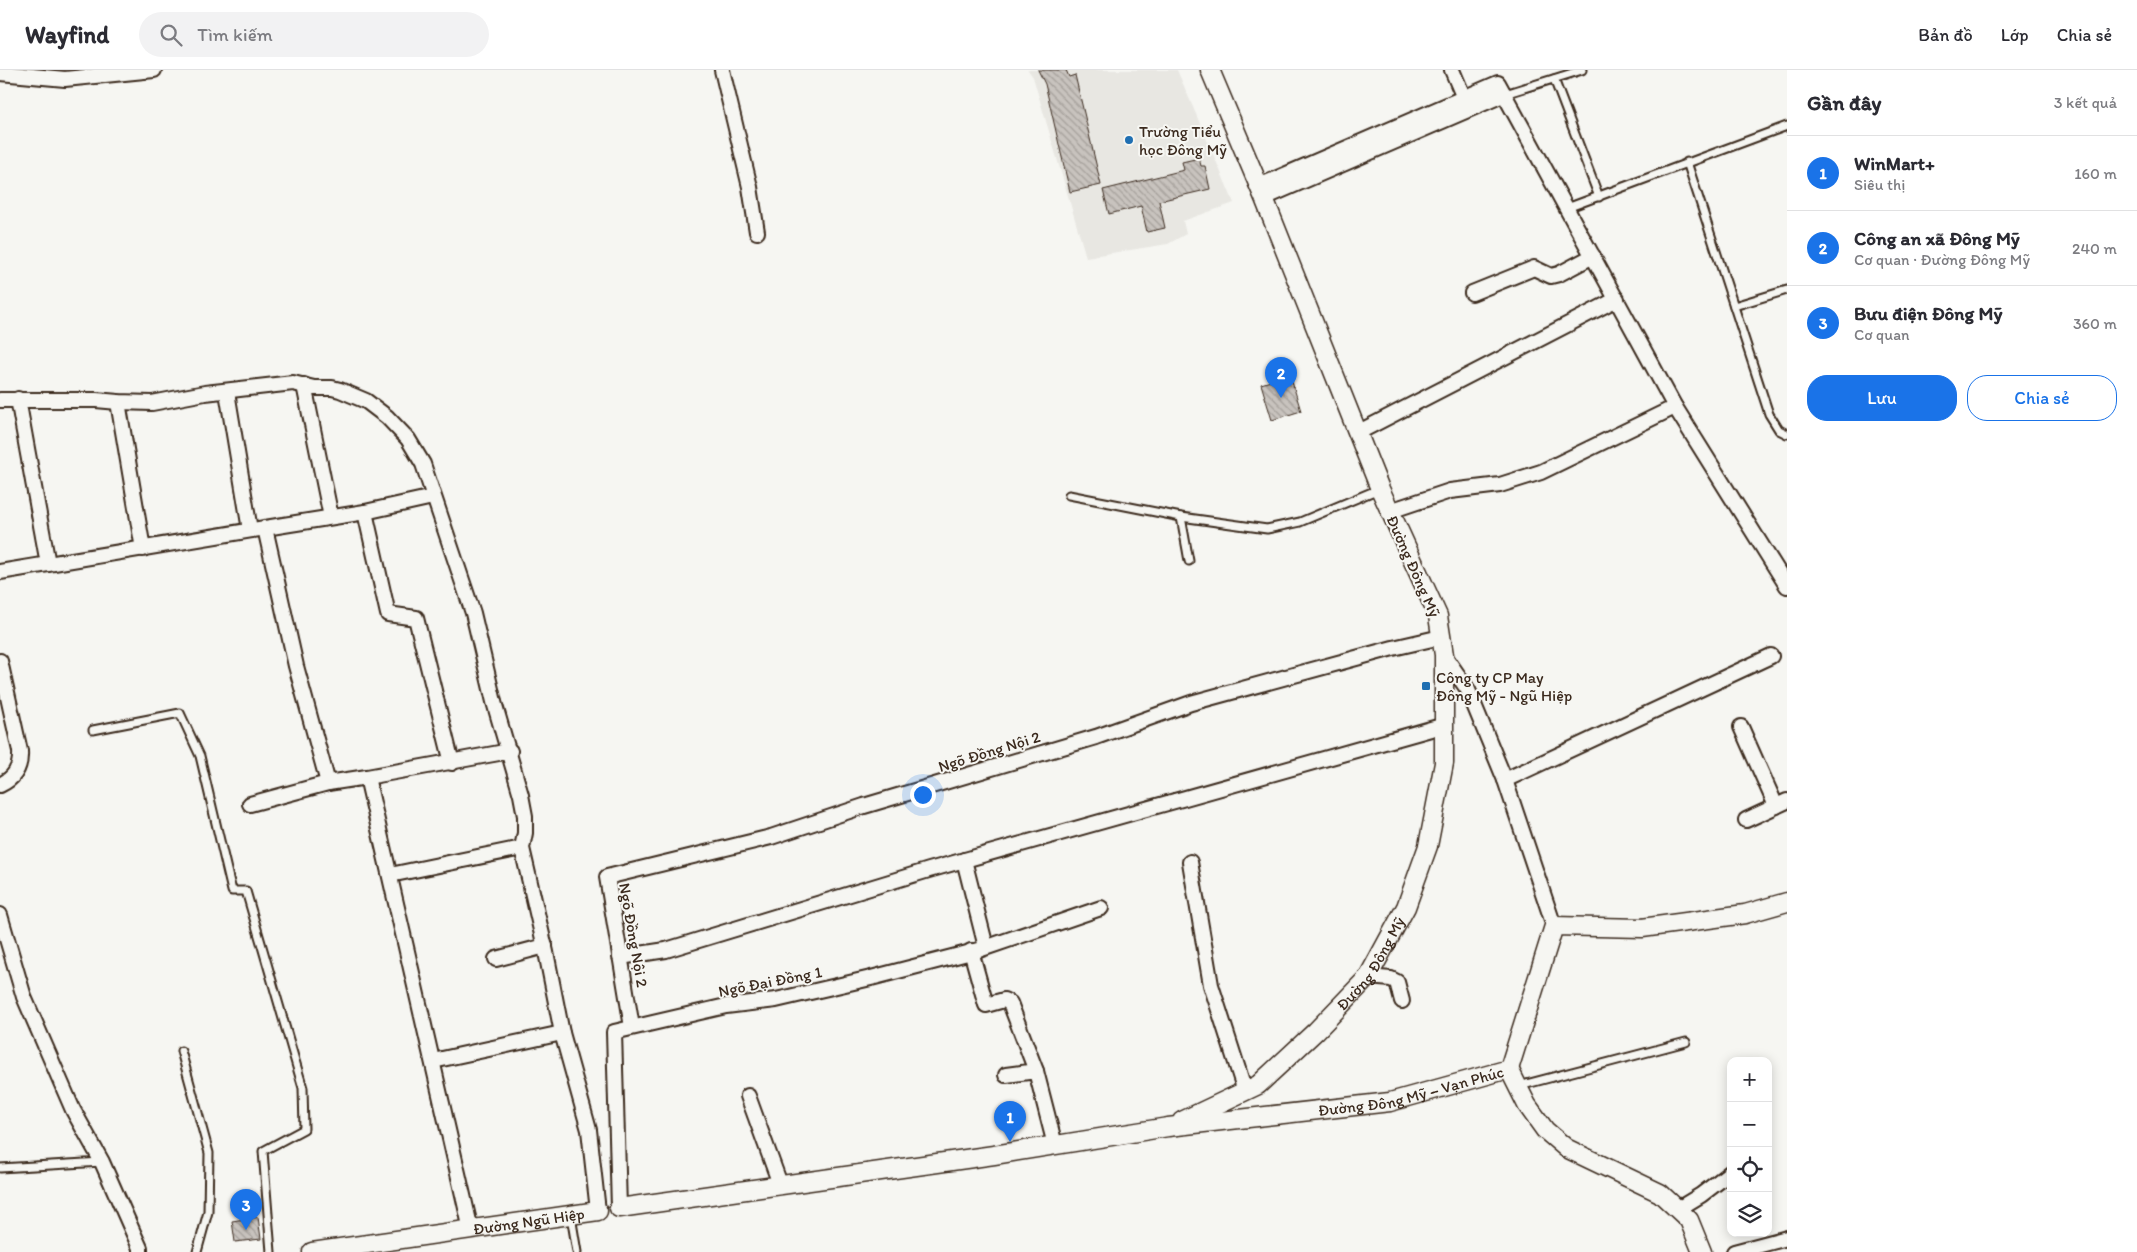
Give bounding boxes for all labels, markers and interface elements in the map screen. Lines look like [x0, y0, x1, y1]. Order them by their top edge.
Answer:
search box [139, 12, 489, 57]
text: Wayfind [25, 20, 109, 49]
icon: search [157, 21, 185, 49]
text: Tìm kiếm [197, 23, 273, 46]
text: Bản đồ [1918, 24, 1973, 46]
text: Lớp [2001, 24, 2029, 46]
text: Chia sẻ [2057, 24, 2112, 46]
text: Gần đây [1807, 90, 1881, 115]
text: 3 kết quả [2054, 93, 2117, 112]
place label: Trường Tiểu học Đông Mỹ [1139, 122, 1227, 159]
marker: Trường Tiểu học Đông Mỹ [1123, 134, 1135, 146]
text: WinMart+ [1854, 152, 1935, 175]
text: 1 [1819, 164, 1827, 183]
text: 160 m [2074, 164, 2117, 183]
text: Siêu thị [1854, 175, 1905, 194]
text: Công an xã Đông Mỹ [1854, 227, 2020, 250]
text: 2 [1819, 239, 1827, 258]
text: 240 m [2072, 239, 2117, 258]
text: Cơ quan · Đường Đông Mỹ [1854, 250, 2030, 269]
text: Bưu điện Đông Mỹ [1854, 302, 2002, 325]
text: 3 [1819, 314, 1827, 333]
text: 360 m [2073, 314, 2117, 333]
text: Cơ quan [1854, 325, 1910, 344]
pin: 2 [1265, 357, 1297, 398]
button: Lưu [1807, 375, 1957, 421]
button: Chia sẻ [1967, 375, 2117, 421]
street label: Đường Đông Mỹ [1383, 512, 1445, 620]
place label: Công ty CP May Đông Mỹ - Ngũ Hiệp [1436, 668, 1572, 705]
marker: Công ty CP May Đông Mỹ - Ngũ Hiệp [1420, 680, 1432, 692]
street label: Ngõ Đồng Nội 2 [936, 727, 1043, 776]
your location [910, 782, 936, 808]
street label: Ngõ Đồng Nội 2 [615, 881, 652, 989]
street label: Đường Đông Mỹ [1332, 913, 1409, 1014]
street label: Ngõ Đại Đồng 1 [717, 962, 824, 1001]
map controls [1727, 1057, 1772, 1237]
button: + [1727, 1057, 1772, 1102]
street label: Đường Đông Mỹ – Vạn Phúc [1317, 1062, 1506, 1120]
pin: 1 [994, 1101, 1026, 1142]
button: − [1727, 1102, 1772, 1147]
button: locate [1727, 1147, 1772, 1192]
pin: 3 [230, 1189, 262, 1230]
button: layers [1727, 1192, 1772, 1237]
street label: Đường Ngũ Hiệp [472, 1204, 586, 1239]

